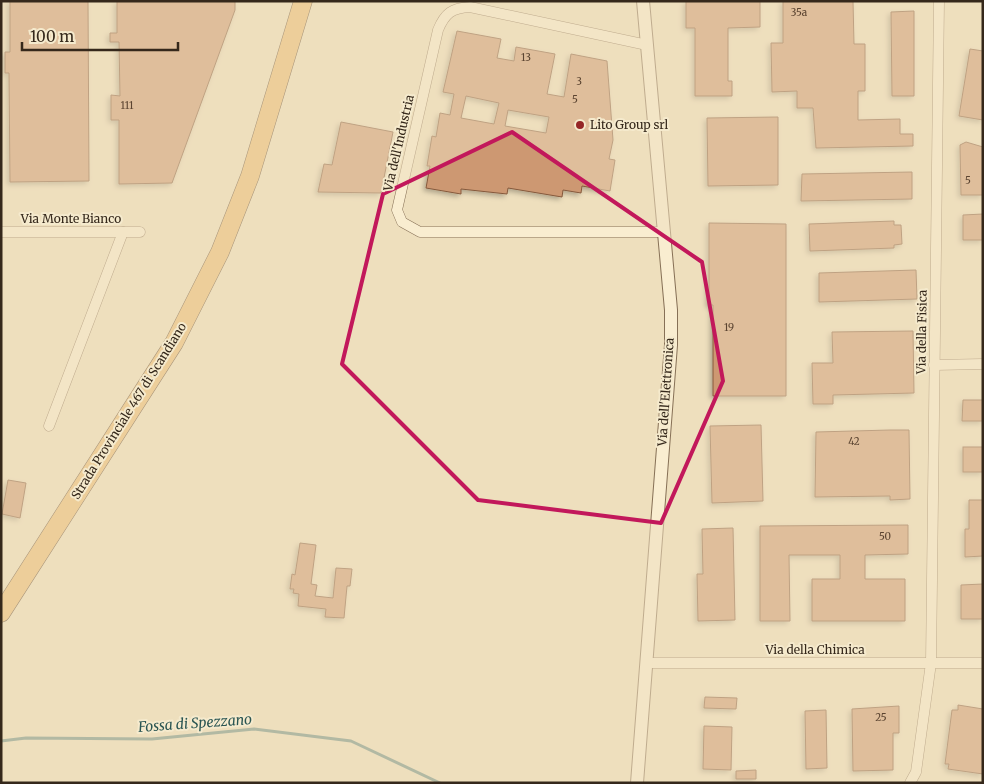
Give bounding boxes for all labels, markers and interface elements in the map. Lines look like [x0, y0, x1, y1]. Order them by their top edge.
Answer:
house number: 35a [791, 6, 808, 19]
scale bar [22, 20, 179, 52]
text: 100 m [30, 27, 74, 46]
house number: 13 [521, 51, 531, 64]
house number: 3 [576, 75, 582, 88]
street label: Via dell'Industria [380, 93, 417, 193]
house number: 5 [572, 93, 578, 106]
house number: 111 [121, 99, 134, 112]
place label: Lito Group srl [590, 117, 668, 132]
marker: Lito Group srl [574, 119, 586, 131]
house number: 5 [965, 174, 971, 187]
street label: Via Monte Bianco [20, 211, 121, 226]
street label: Via della Fisica [913, 289, 930, 375]
street label: Strada Provinciale 467 di Scandiano [68, 320, 189, 502]
house number: 19 [724, 321, 734, 334]
street label: Via dell'Elettronica [654, 337, 677, 448]
house number: 42 [848, 435, 860, 448]
house number: 50 [879, 530, 891, 543]
street label: Via della Chimica [764, 642, 865, 657]
water label: Fossa di Spezzano [136, 710, 253, 736]
house number: 25 [875, 711, 887, 724]

